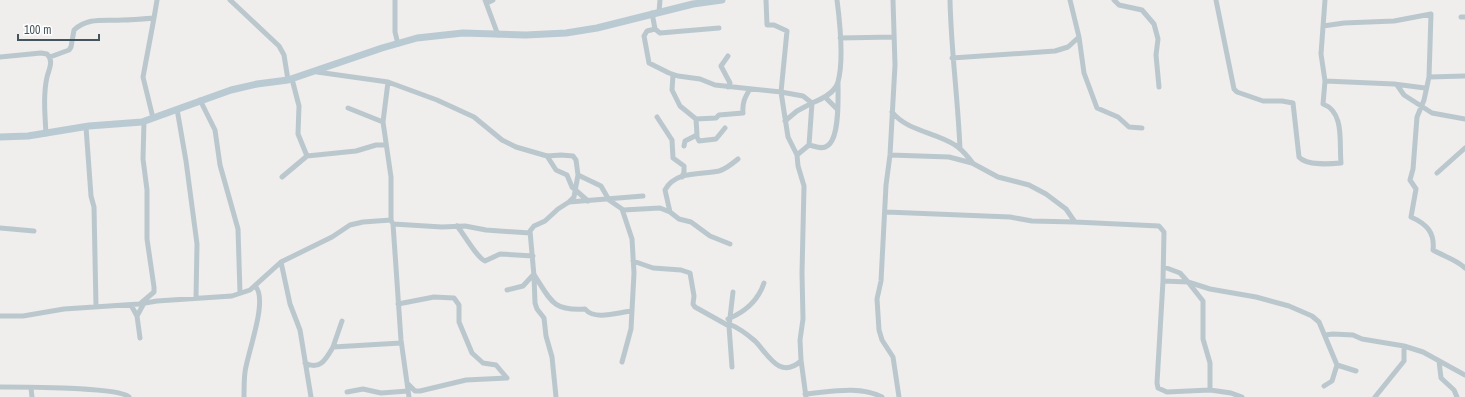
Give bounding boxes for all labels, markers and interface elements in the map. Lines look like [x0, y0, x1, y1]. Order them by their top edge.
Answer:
scale bar [18, 16, 99, 42]
text: 100 m [24, 22, 51, 38]

